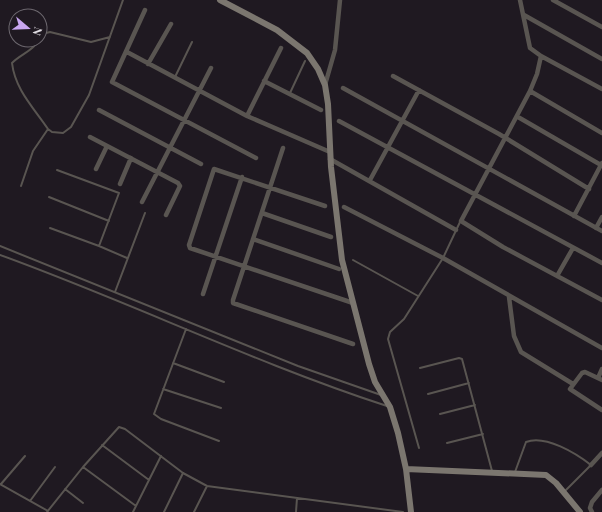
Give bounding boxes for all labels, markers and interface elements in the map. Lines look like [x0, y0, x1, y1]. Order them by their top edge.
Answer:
north arrow [8, 8, 48, 48]
text: N [30, 25, 46, 38]

